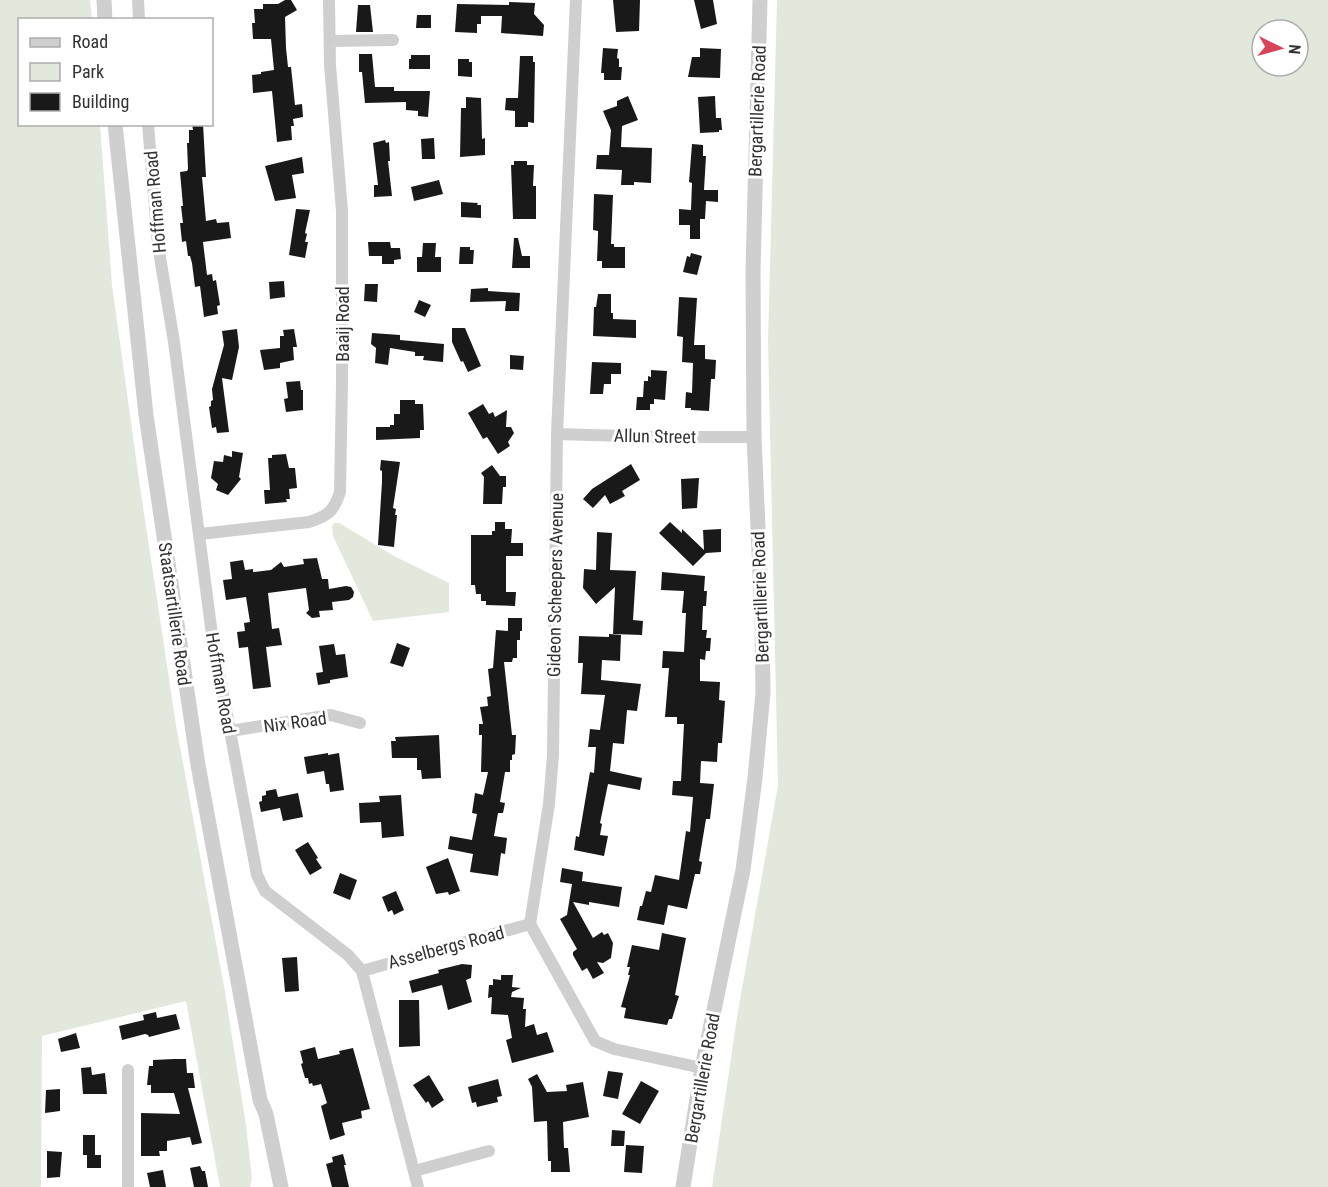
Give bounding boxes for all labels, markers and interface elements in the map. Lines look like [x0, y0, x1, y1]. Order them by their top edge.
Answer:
legend [18, 18, 213, 126]
north arrow [1250, 18, 1310, 78]
text: Road [72, 31, 108, 52]
text: N [1285, 44, 1304, 55]
street label: Bergartillerie Road [744, 45, 770, 177]
text: Park [72, 61, 104, 82]
text: Building [72, 91, 129, 112]
street label: Hoffman Road [140, 150, 170, 254]
street label: Baaij Road [332, 286, 353, 362]
street label: Allun Street [614, 425, 696, 447]
street label: Gideon Scheepers Avenue [543, 493, 567, 677]
street label: Bergartillerie Road [747, 531, 773, 663]
street label: Staatsartillerie Road [155, 541, 195, 687]
street label: Hoffman Road [202, 631, 240, 735]
street label: Nix Road [262, 707, 328, 737]
street label: Asselbergs Road [386, 921, 506, 973]
street label: Bergartillerie Road [680, 1011, 724, 1145]

